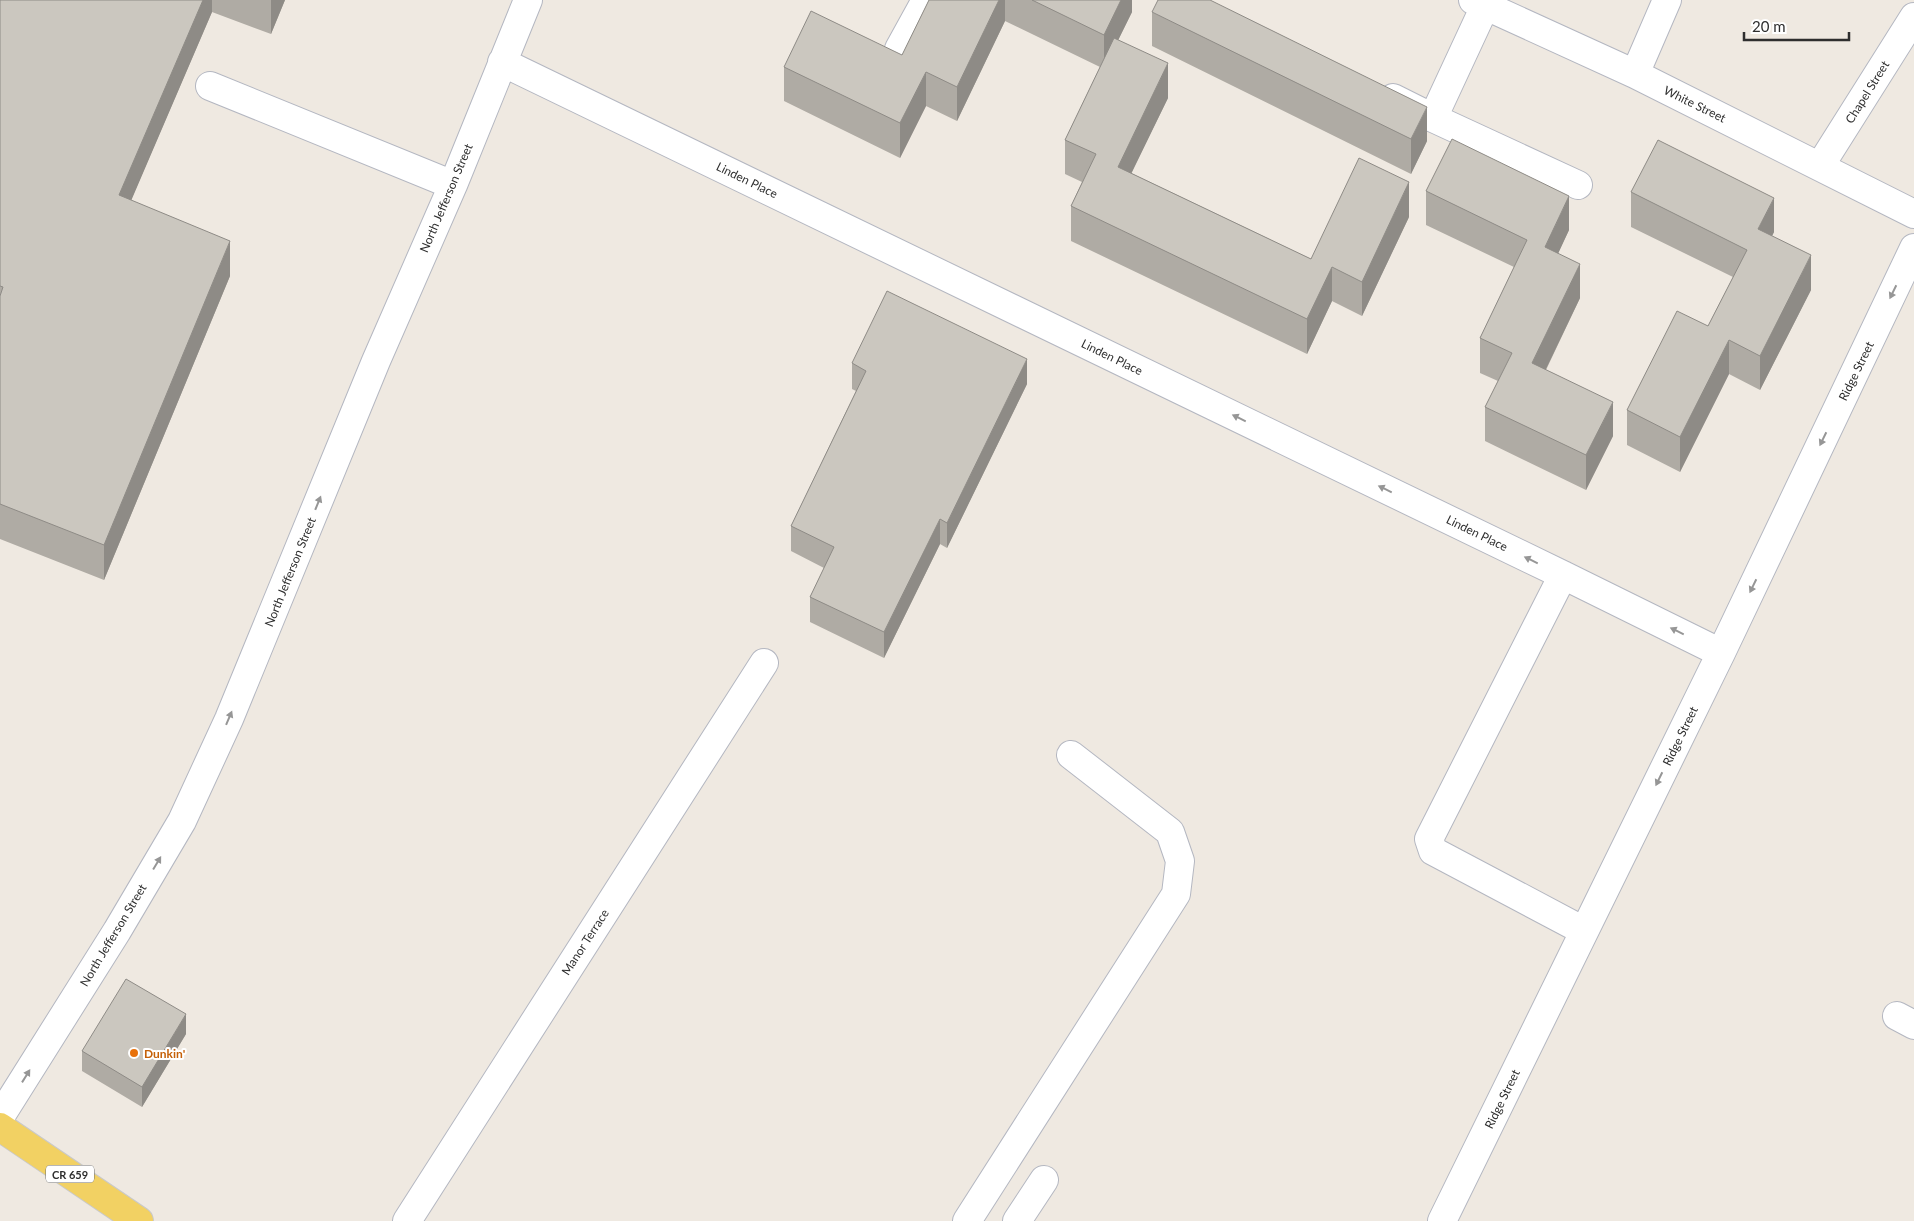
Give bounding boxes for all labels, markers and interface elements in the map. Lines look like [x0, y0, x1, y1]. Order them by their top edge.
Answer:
scale bar [1744, 10, 1849, 42]
text: 20 m [1752, 17, 1786, 35]
street label: Chapel Street [1842, 57, 1893, 126]
street label: White Street [1662, 83, 1729, 126]
street label: North Jefferson Street [416, 141, 476, 255]
street label: Linden Place [714, 159, 780, 201]
one-way arrow [1889, 285, 1897, 300]
street label: Linden Place [1079, 336, 1145, 378]
street label: Ridge Street [1835, 338, 1877, 403]
one-way arrow [1232, 414, 1246, 422]
one-way arrow [1819, 432, 1827, 446]
one-way arrow [1378, 485, 1392, 493]
one-way arrow [314, 496, 322, 510]
street label: Linden Place [1444, 512, 1510, 554]
street label: North Jefferson Street [261, 514, 319, 629]
one-way arrow [1524, 555, 1539, 564]
one-way arrow [1749, 579, 1757, 593]
one-way arrow [1670, 627, 1684, 635]
street label: Ridge Street [1659, 703, 1701, 768]
one-way arrow [226, 711, 234, 725]
one-way arrow [1655, 772, 1663, 786]
one-way arrow [153, 857, 162, 870]
street label: North Jefferson Street [76, 880, 150, 989]
street label: Manor Terrace [558, 906, 612, 978]
place label: Dunkin' [144, 1046, 185, 1061]
marker: Dunkin' [128, 1047, 140, 1059]
street label: Ridge Street [1481, 1066, 1523, 1131]
one-way arrow [21, 1070, 31, 1083]
road number: CR 659 [46, 1166, 94, 1182]

